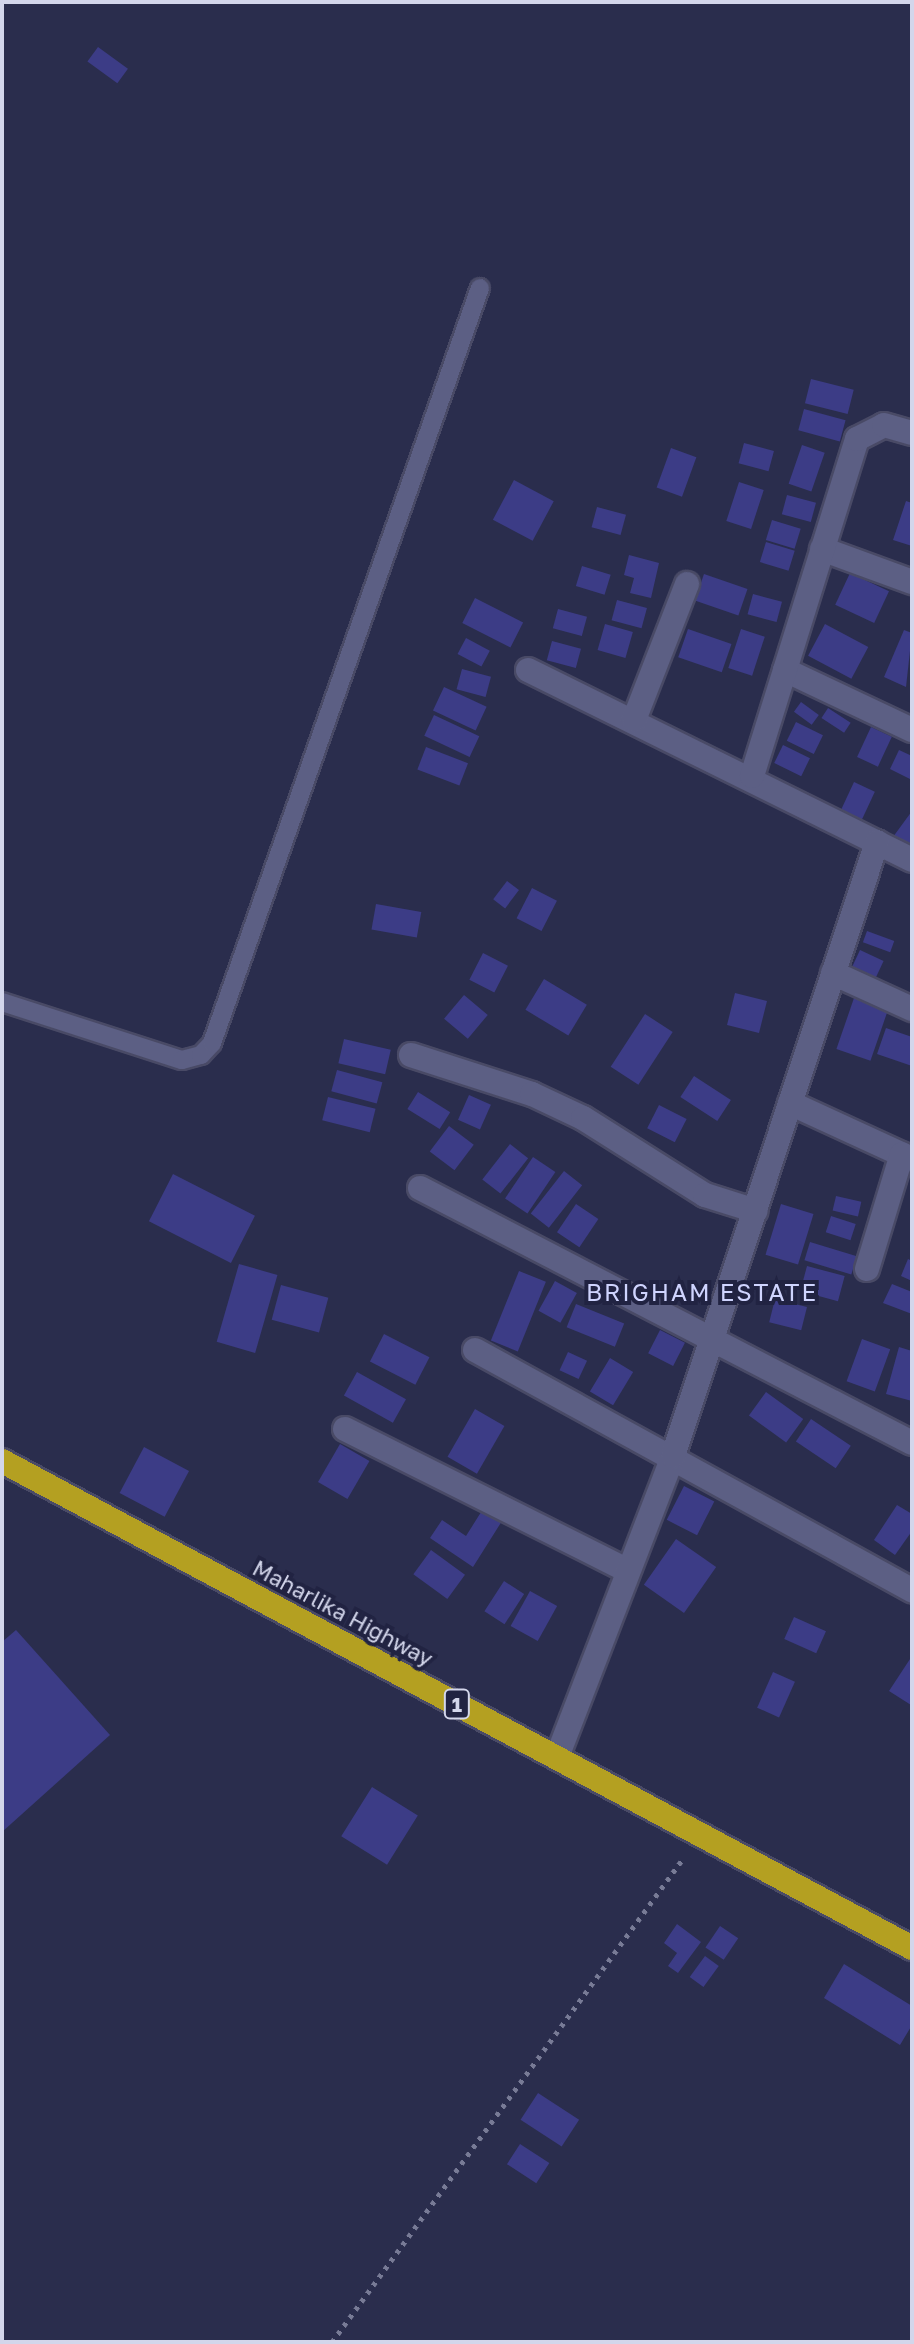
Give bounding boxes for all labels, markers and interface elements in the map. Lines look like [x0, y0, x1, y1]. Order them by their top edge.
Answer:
district label: BRIGHAM ESTATE [586, 1278, 818, 1306]
street label: Maharlika Highway [248, 1554, 438, 1672]
road number: 1 [443, 1688, 471, 1720]

